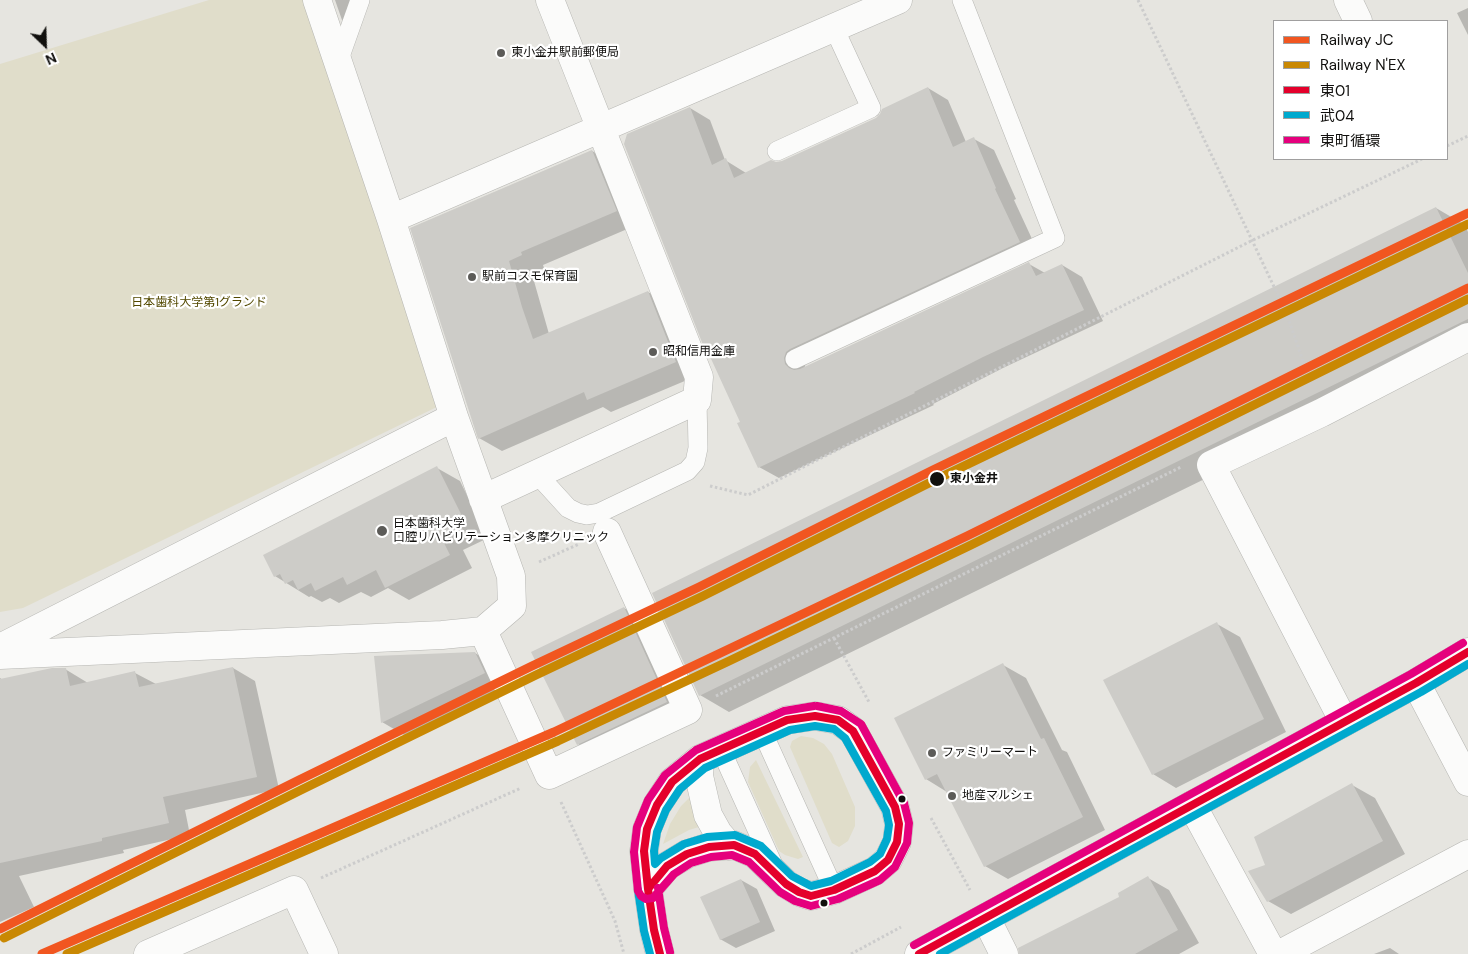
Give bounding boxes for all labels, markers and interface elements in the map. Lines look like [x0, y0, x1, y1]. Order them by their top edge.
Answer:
north arrow [20, 20, 70, 70]
legend [1273, 20, 1448, 160]
text: Railway JC [1320, 30, 1394, 50]
place label: 東小金井駅前郵便局 [511, 46, 619, 60]
marker: 東小金井駅前郵便局 [495, 47, 507, 59]
text: N [43, 48, 59, 69]
text: Railway N'EX [1320, 55, 1406, 75]
text: 東01 [1320, 81, 1350, 101]
text: 武04 [1320, 106, 1354, 126]
text: 東町循環 [1320, 131, 1380, 151]
place label: 駅前コスモ保育園 [482, 270, 578, 284]
marker: 駅前コスモ保育園 [466, 271, 478, 283]
park label: 日本歯科大学第1グランド [131, 296, 267, 310]
place label: 昭和信用金庫 [663, 345, 735, 359]
marker: 昭和信用金庫 [647, 346, 659, 358]
marker: 東小金井 [928, 470, 946, 488]
place label: 東小金井 [950, 472, 998, 486]
place label: 日本歯科大学 口腔リハビリテーション多摩クリニック [393, 517, 609, 545]
marker: 日本歯科大学 口腔リハビリテーション多摩クリニック [375, 524, 389, 538]
place label: ファミリーマート [942, 746, 1038, 760]
marker: ファミリーマート [926, 747, 938, 759]
place label: 地産マルシェ [962, 789, 1034, 803]
marker: 地産マルシェ [946, 790, 958, 802]
unlabelled marker [897, 794, 907, 804]
unlabelled marker [819, 898, 829, 908]

